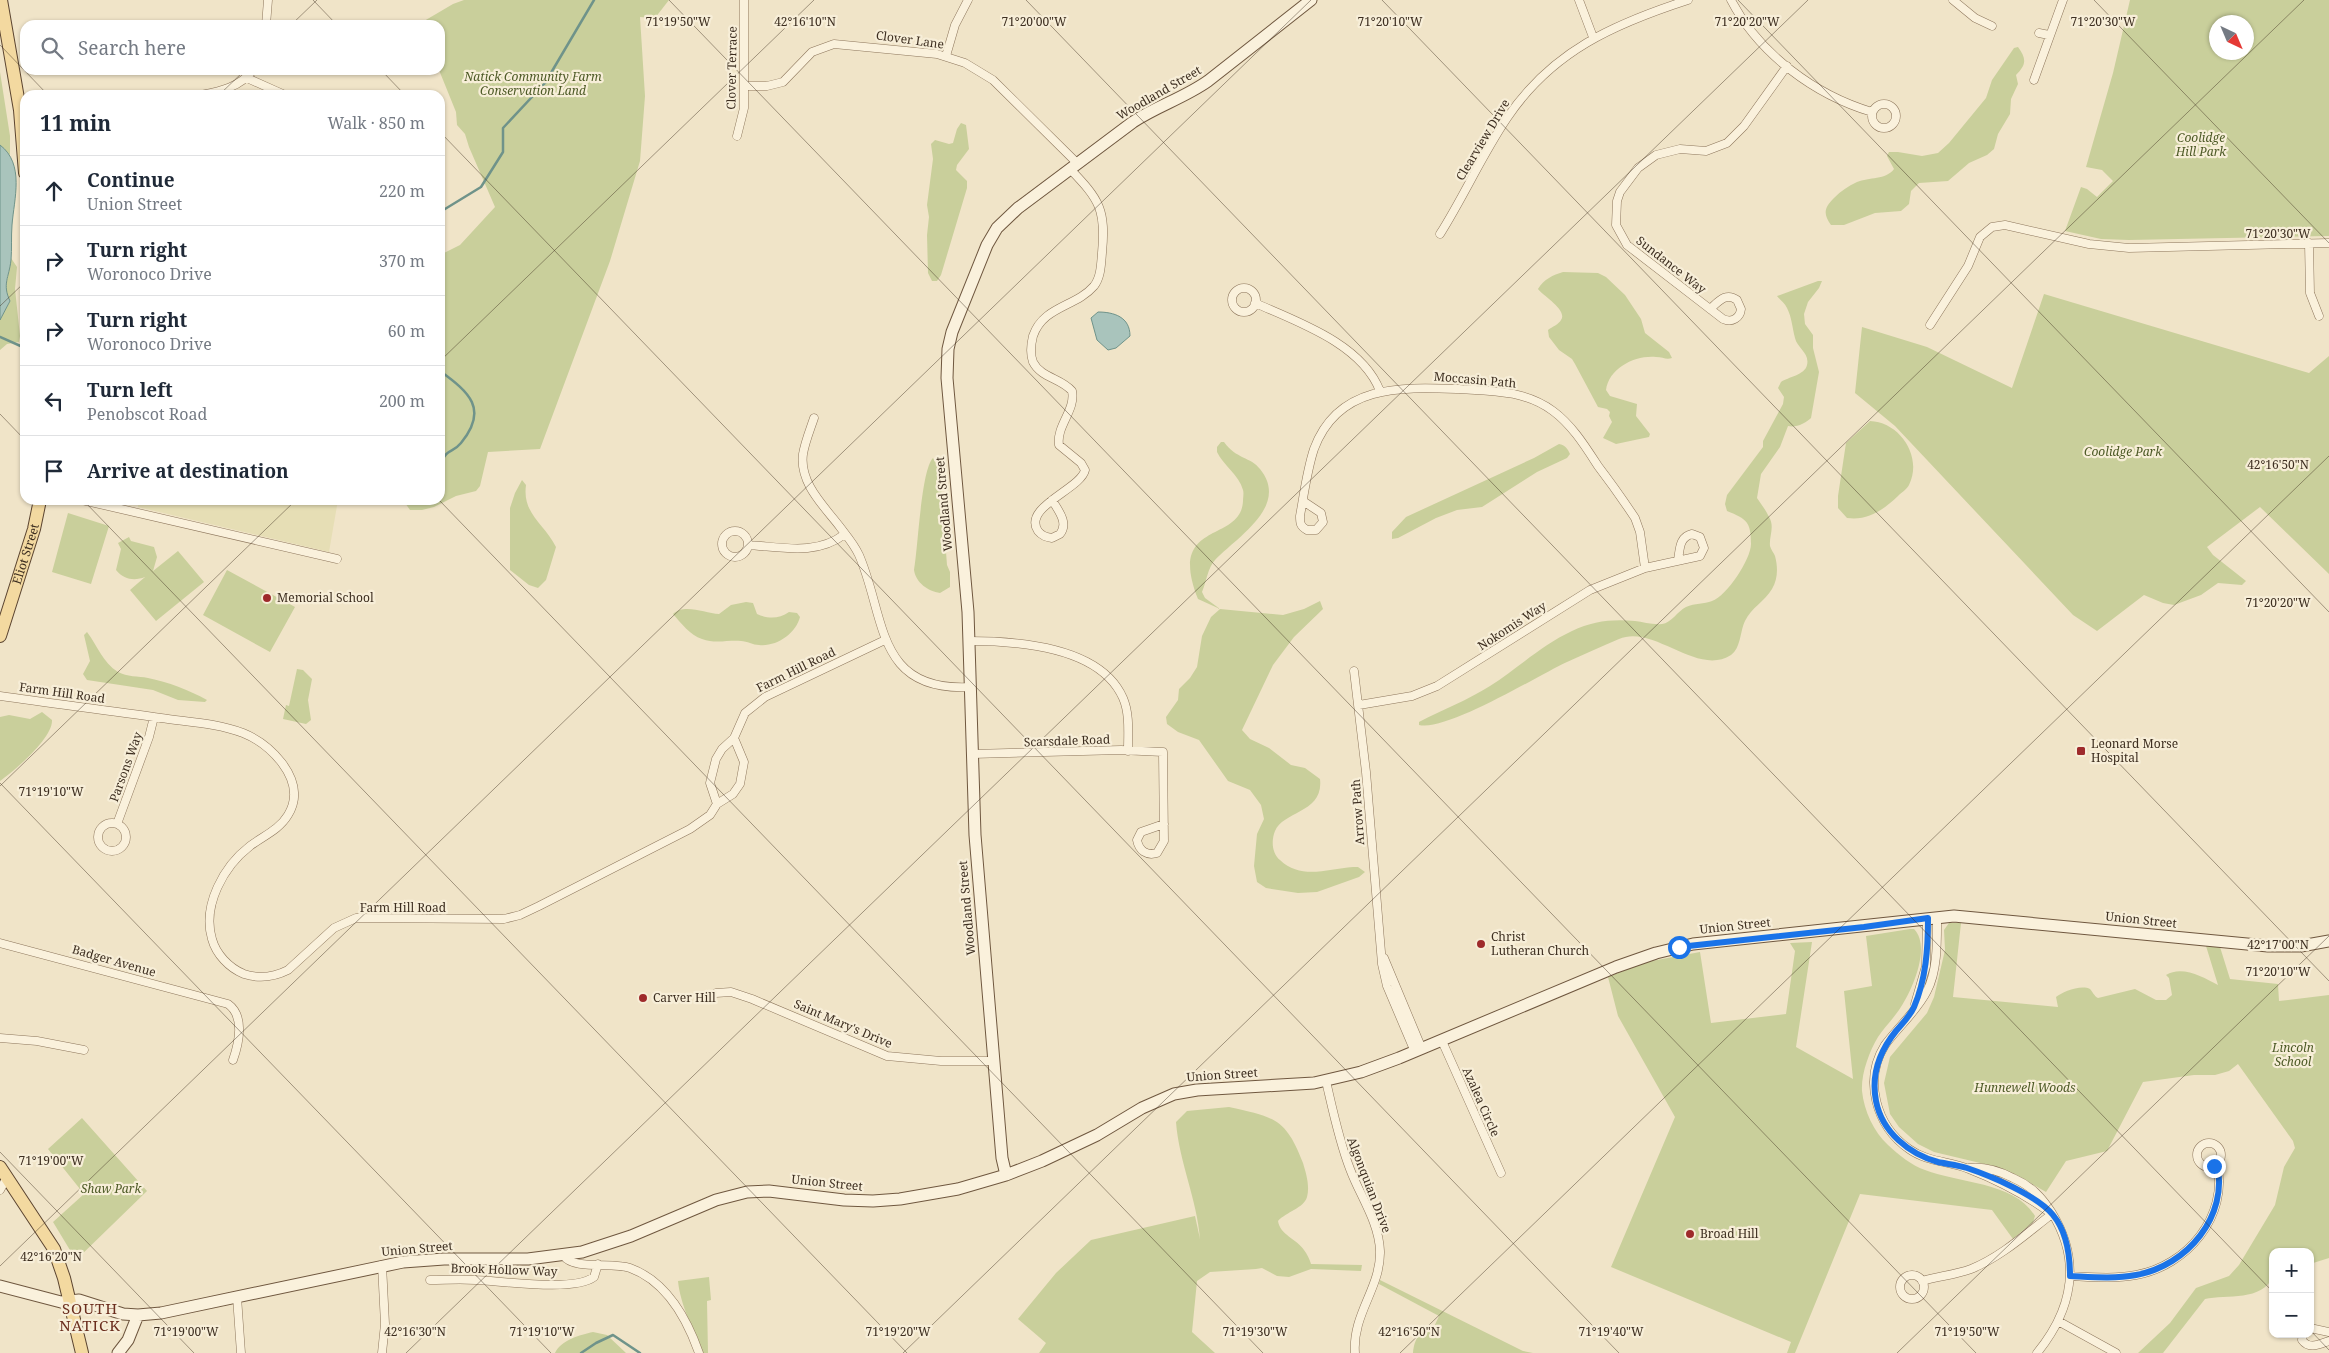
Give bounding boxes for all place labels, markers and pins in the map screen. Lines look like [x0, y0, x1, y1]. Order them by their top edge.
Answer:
place label: Memorial School [277, 589, 374, 606]
marker: Memorial School [261, 592, 273, 604]
place label: Leonard Morse Hospital [2091, 735, 2178, 766]
marker: Leonard Morse Hospital [2075, 745, 2087, 757]
place label: Christ Lutheran Church [1491, 928, 1590, 959]
marker: Christ Lutheran Church [1475, 938, 1487, 950]
place label: Carver Hill [653, 989, 716, 1006]
marker: Carver Hill [637, 992, 649, 1004]
place label: Broad Hill [1700, 1225, 1759, 1242]
marker: Broad Hill [1684, 1228, 1696, 1240]

